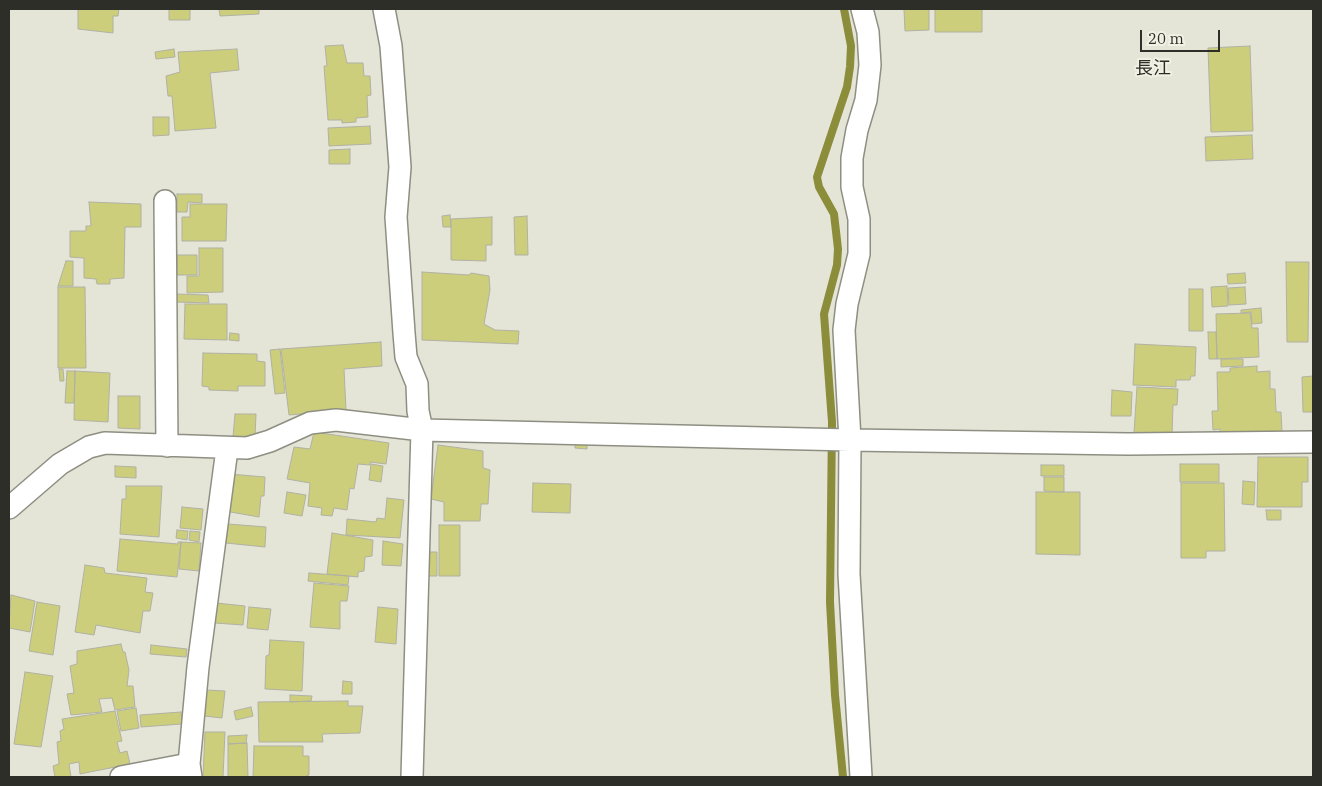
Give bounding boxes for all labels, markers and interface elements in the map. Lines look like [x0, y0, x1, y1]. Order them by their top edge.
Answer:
scale bar [1142, 20, 1222, 52]
text: 20 m [1148, 29, 1184, 48]
district label: 長江 [1135, 58, 1171, 80]

